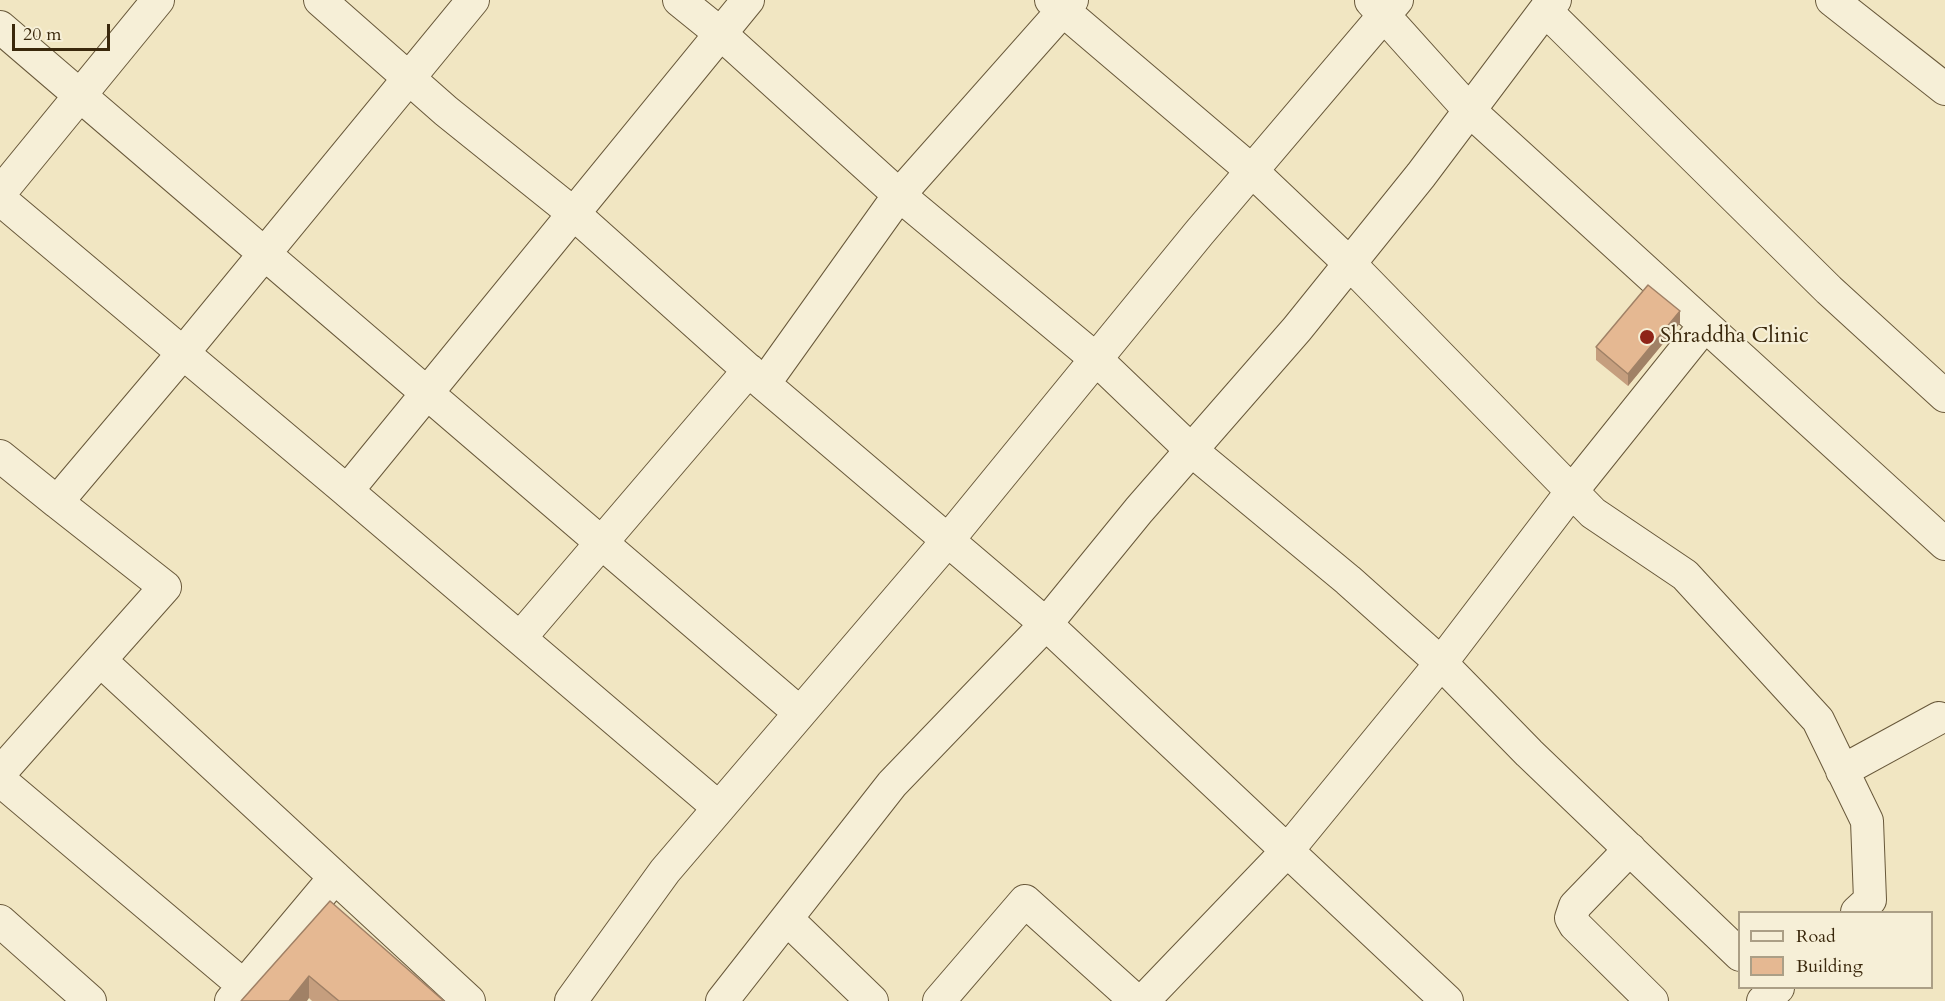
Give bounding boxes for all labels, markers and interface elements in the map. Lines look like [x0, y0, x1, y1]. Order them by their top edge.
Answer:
scale bar [15, 12, 112, 50]
text: 20 m [23, 22, 62, 47]
place label: Shraddha Clinic [1660, 324, 1809, 350]
marker: Shraddha Clinic [1638, 328, 1656, 346]
legend [1738, 911, 1933, 989]
text: Road [1796, 924, 1836, 949]
text: Building [1796, 954, 1863, 979]

